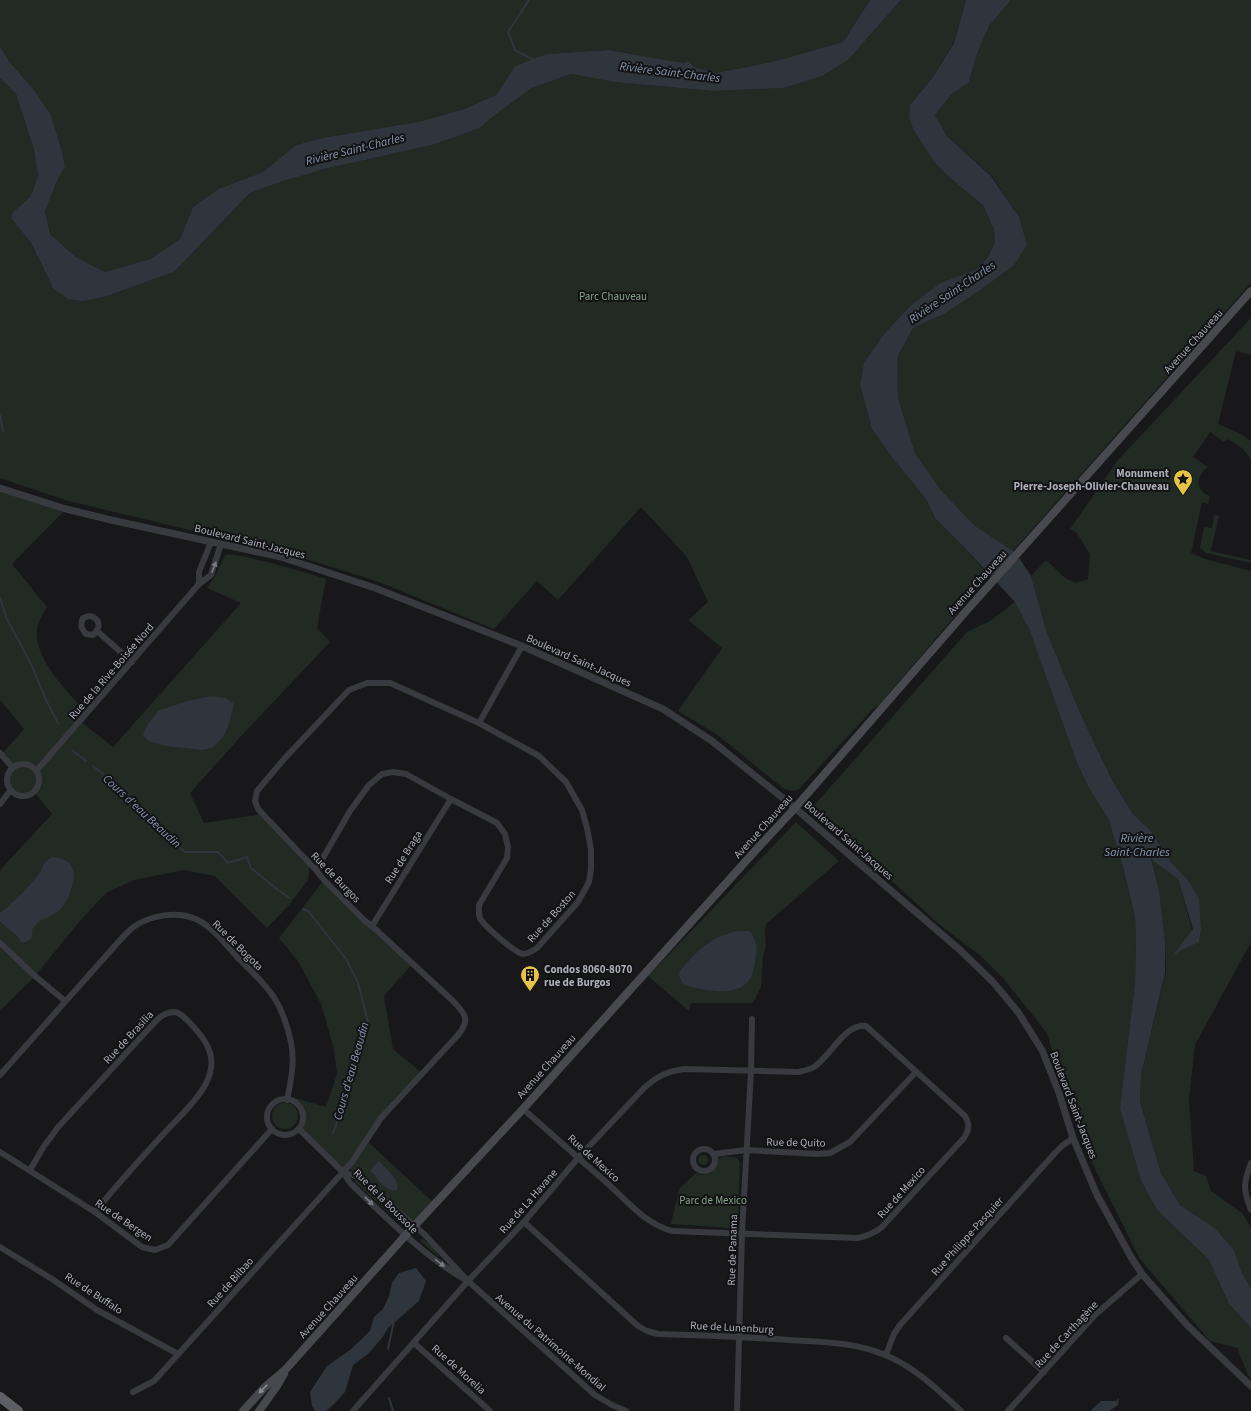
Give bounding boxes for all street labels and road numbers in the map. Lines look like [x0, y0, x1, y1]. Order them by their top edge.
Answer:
street label: Avenue Chauveau [1160, 306, 1226, 377]
street label: Boulevard Saint-Jacques [193, 520, 307, 563]
street label: Avenue Chauveau [944, 547, 1010, 618]
street label: Rue de la Rive-Boisée Nord [65, 620, 157, 723]
street label: Boulevard Saint-Jacques [524, 630, 634, 691]
street label: Avenue Chauveau [730, 791, 796, 862]
street label: Boulevard Saint-Jacques [801, 797, 897, 884]
street label: Rue de Braga [381, 828, 426, 887]
street label: Rue de Burgos [307, 848, 364, 906]
street label: Rue de Boston [524, 887, 579, 946]
street label: Rue de Bogota [209, 917, 266, 974]
street label: Rue de Brasilia [100, 1008, 157, 1067]
street label: Avenue Chauveau [513, 1031, 579, 1102]
street label: Boulevard Saint-Jacques [1046, 1049, 1101, 1161]
street label: Rue de Mexico [564, 1131, 623, 1186]
street label: Rue de Quito [766, 1134, 826, 1151]
street label: Rue de Mexico [874, 1163, 929, 1222]
street label: Rue de La Havane [496, 1165, 561, 1237]
street label: Rue de la Boussole [350, 1166, 422, 1237]
street label: Rue Philippe-Pasquier [928, 1193, 1007, 1279]
street label: Rue de Bergen [92, 1196, 155, 1245]
street label: Rue de Panama [724, 1214, 741, 1286]
street label: Rue de Bilbao [204, 1254, 257, 1311]
street label: Rue de Buffalo [62, 1269, 126, 1318]
street label: Avenue Chauveau [295, 1271, 361, 1342]
street label: Avenue du Patrimoine-Mondial [492, 1290, 609, 1395]
street label: Rue de Carthagène [1031, 1297, 1102, 1371]
street label: Rue de Lunenburg [690, 1318, 775, 1337]
street label: Rue de Morelia [428, 1341, 489, 1398]

